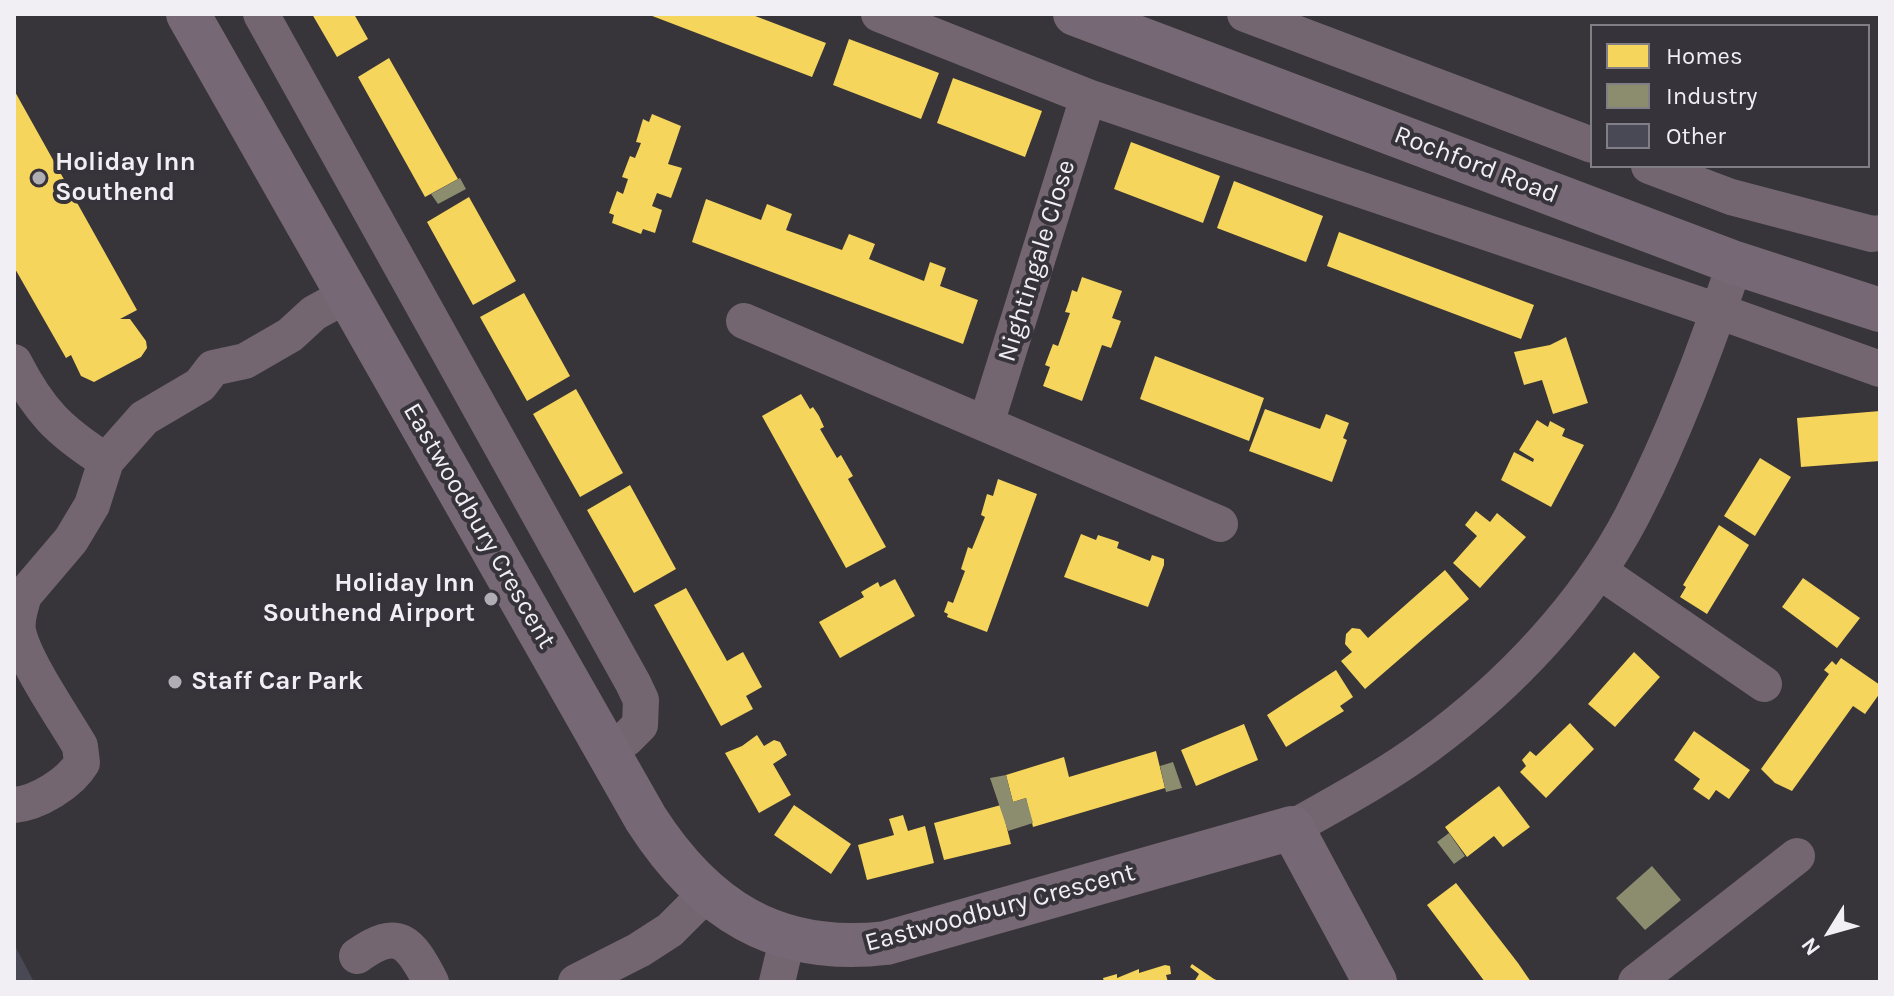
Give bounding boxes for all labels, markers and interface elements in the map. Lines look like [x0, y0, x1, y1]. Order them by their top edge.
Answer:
legend [1590, 24, 1870, 168]
text: Homes [1666, 42, 1743, 70]
text: Industry [1666, 82, 1757, 110]
street label: Rochford Road [1390, 119, 1562, 211]
text: Other [1666, 122, 1726, 150]
place label: Holiday Inn Southend [55, 147, 196, 208]
street label: Nightingale Close [991, 156, 1083, 366]
marker: Holiday Inn Southend [30, 169, 48, 187]
street label: Eastwoodbury Crescent [396, 398, 562, 654]
place label: Holiday Inn Southend Airport [262, 568, 475, 630]
marker: Holiday Inn Southend Airport [482, 590, 500, 608]
place label: Staff Car Park [191, 666, 363, 698]
marker: Staff Car Park [166, 673, 184, 691]
street label: Eastwoodbury Crescent [861, 857, 1139, 959]
north arrow [1790, 892, 1870, 972]
text: N [1796, 932, 1826, 961]

